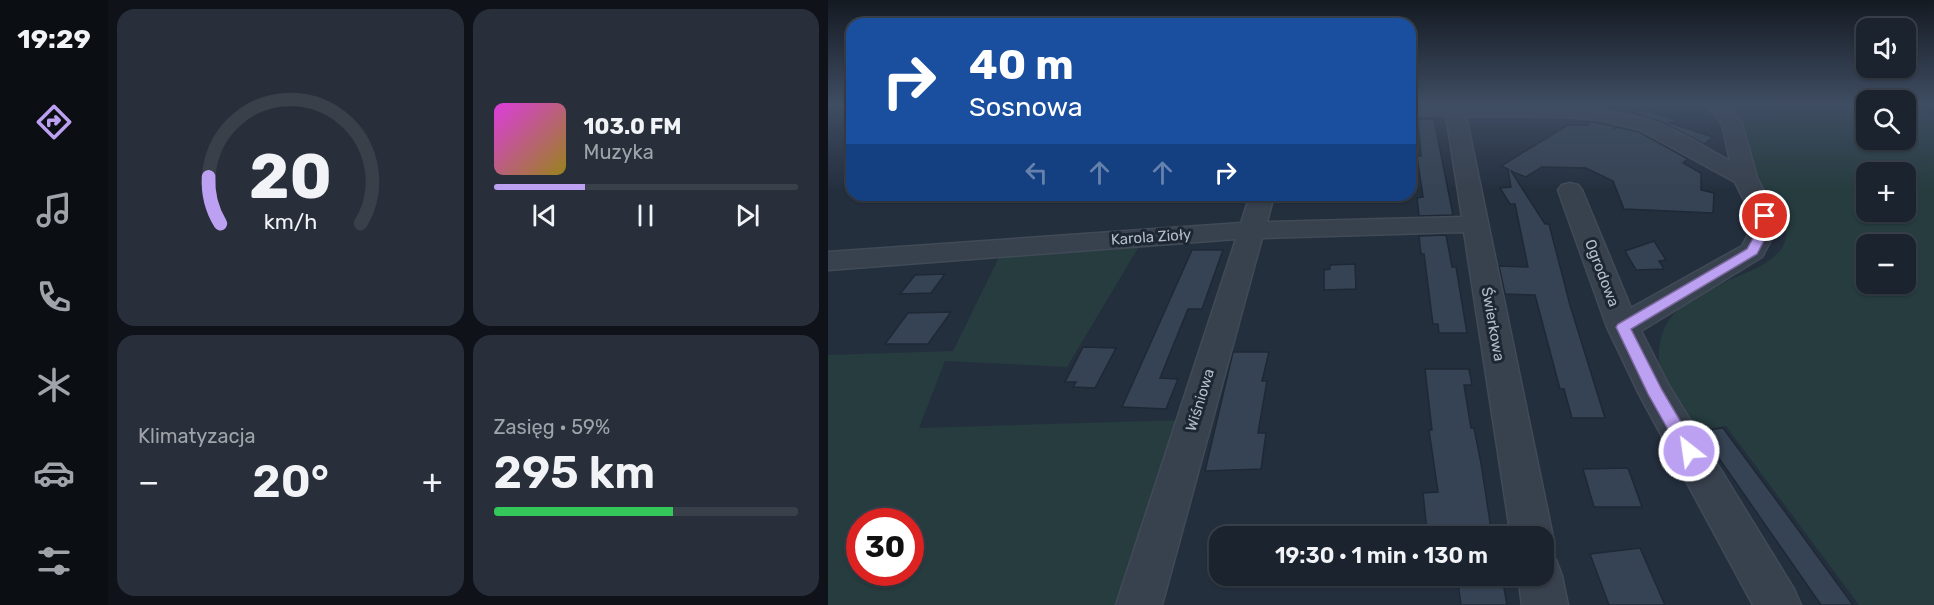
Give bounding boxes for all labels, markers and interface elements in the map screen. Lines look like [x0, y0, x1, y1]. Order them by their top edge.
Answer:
map controls [1856, 18, 1916, 294]
button: sound [1856, 18, 1916, 78]
text: 19:29 [17, 23, 91, 55]
text: 40 m [969, 40, 1074, 90]
icon: right [870, 42, 948, 120]
button: search [1856, 90, 1916, 150]
text: Sosnowa [969, 91, 1083, 123]
icon: directions [33, 101, 75, 143]
text: 103.0 FM [584, 113, 681, 140]
text: Muzyka [584, 140, 654, 164]
text: 20 [249, 141, 332, 215]
icon: left [1020, 156, 1053, 189]
icon: ahead [1083, 156, 1116, 189]
icon: ahead [1146, 156, 1179, 189]
icon: right [1209, 156, 1242, 189]
button: + [1856, 162, 1916, 222]
icon: music [33, 189, 75, 231]
pin [1739, 190, 1790, 241]
icon: previous [528, 199, 561, 232]
icon: pause [629, 199, 662, 232]
icon: next [731, 199, 764, 232]
icon: arrive [1748, 199, 1781, 232]
text: km/h [263, 210, 317, 235]
street label: Karola Zioły [1110, 225, 1192, 249]
button: − [1856, 234, 1916, 294]
street label: Ogrodowa [1581, 237, 1623, 309]
icon: phone [33, 276, 75, 318]
street label: Świerkowa [1478, 286, 1508, 362]
icon: climate [33, 364, 75, 406]
street label: Wiśniowa [1182, 367, 1218, 433]
text: Zasięg · 59% [494, 415, 610, 439]
position arrow [1657, 419, 1721, 483]
text: Klimatyzacja [138, 424, 256, 448]
text: 295 km [494, 446, 655, 499]
icon: car [33, 452, 75, 494]
text: 20° [252, 455, 329, 508]
text: − [138, 462, 159, 501]
text: + [422, 462, 443, 501]
speed limit sign: 30 [846, 508, 924, 586]
icon: filters [33, 540, 75, 582]
text: 19:30 · 1 min · 130 m [1275, 542, 1488, 569]

